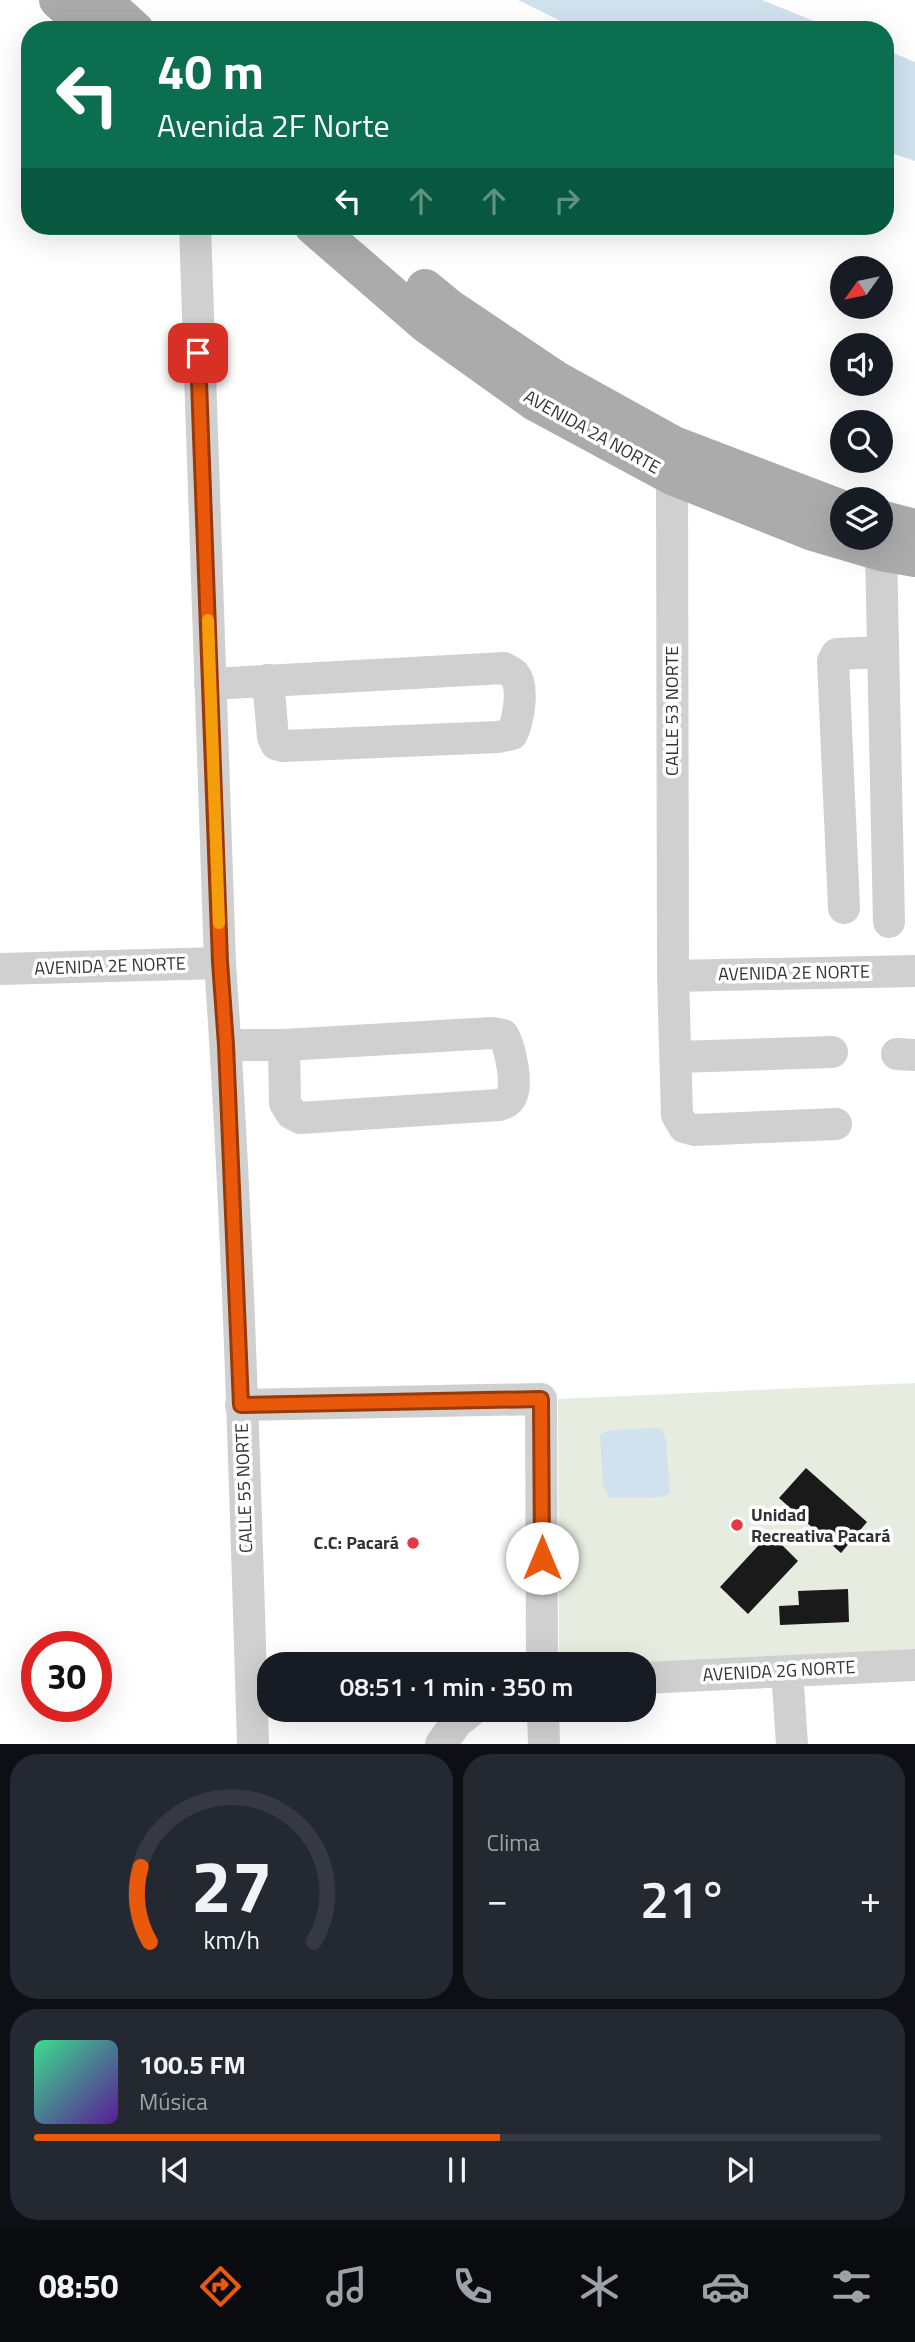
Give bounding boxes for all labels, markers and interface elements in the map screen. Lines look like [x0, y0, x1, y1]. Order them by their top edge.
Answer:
text: 40 m [157, 33, 264, 108]
icon: left [42, 49, 133, 140]
text: Avenida 2F Norte [157, 101, 390, 149]
icon: left [329, 182, 367, 220]
icon: ahead [402, 182, 440, 220]
icon: ahead [475, 182, 513, 220]
icon: right [548, 182, 586, 220]
north arrow [830, 256, 892, 318]
map controls [830, 256, 893, 550]
pin [168, 323, 228, 383]
button: sound [830, 333, 893, 396]
icon: arrive [179, 334, 217, 372]
street label: AVENIDA 2A NORTE [519, 383, 665, 480]
button: search [830, 410, 893, 473]
button: layers [830, 487, 893, 550]
street label: CALLE 53 NORTE [658, 646, 685, 776]
street label: AVENIDA 2E NORTE [34, 949, 186, 982]
street label: AVENIDA 2E NORTE [718, 958, 870, 987]
street label: CALLE 55 NORTE [228, 1422, 259, 1554]
place label: Unidad Recreativa Pacará [751, 1501, 890, 1549]
marker: Unidad Recreativa Pacará [729, 1517, 745, 1533]
position arrow [505, 1521, 579, 1595]
place label: C.C: Pacará [313, 1529, 399, 1556]
marker: C.C: Pacará [405, 1535, 421, 1551]
speed limit sign: 30 [21, 1631, 112, 1722]
street label: AVENIDA 2G NORTE [702, 1653, 856, 1688]
text: 08:51 · 1 min · 350 m [340, 1667, 573, 1706]
text: Clima [487, 1825, 540, 1860]
text: 27 [190, 1831, 272, 1941]
text: 21° [640, 1859, 727, 1938]
text: − [487, 1870, 508, 1928]
text: + [860, 1870, 881, 1928]
text: km/h [203, 1921, 260, 1959]
text: 100.5 FM [139, 2045, 246, 2084]
text: Música [139, 2084, 208, 2119]
icon: previous [156, 2151, 194, 2189]
icon: pause [438, 2151, 476, 2189]
icon: next [721, 2151, 759, 2189]
text: 08:50 [39, 2262, 119, 2310]
icon: directions [196, 2262, 245, 2311]
icon: music [322, 2262, 371, 2311]
icon: phone [448, 2262, 497, 2311]
icon: climate [575, 2262, 624, 2311]
icon: car [701, 2262, 750, 2311]
icon: filters [827, 2262, 876, 2311]

